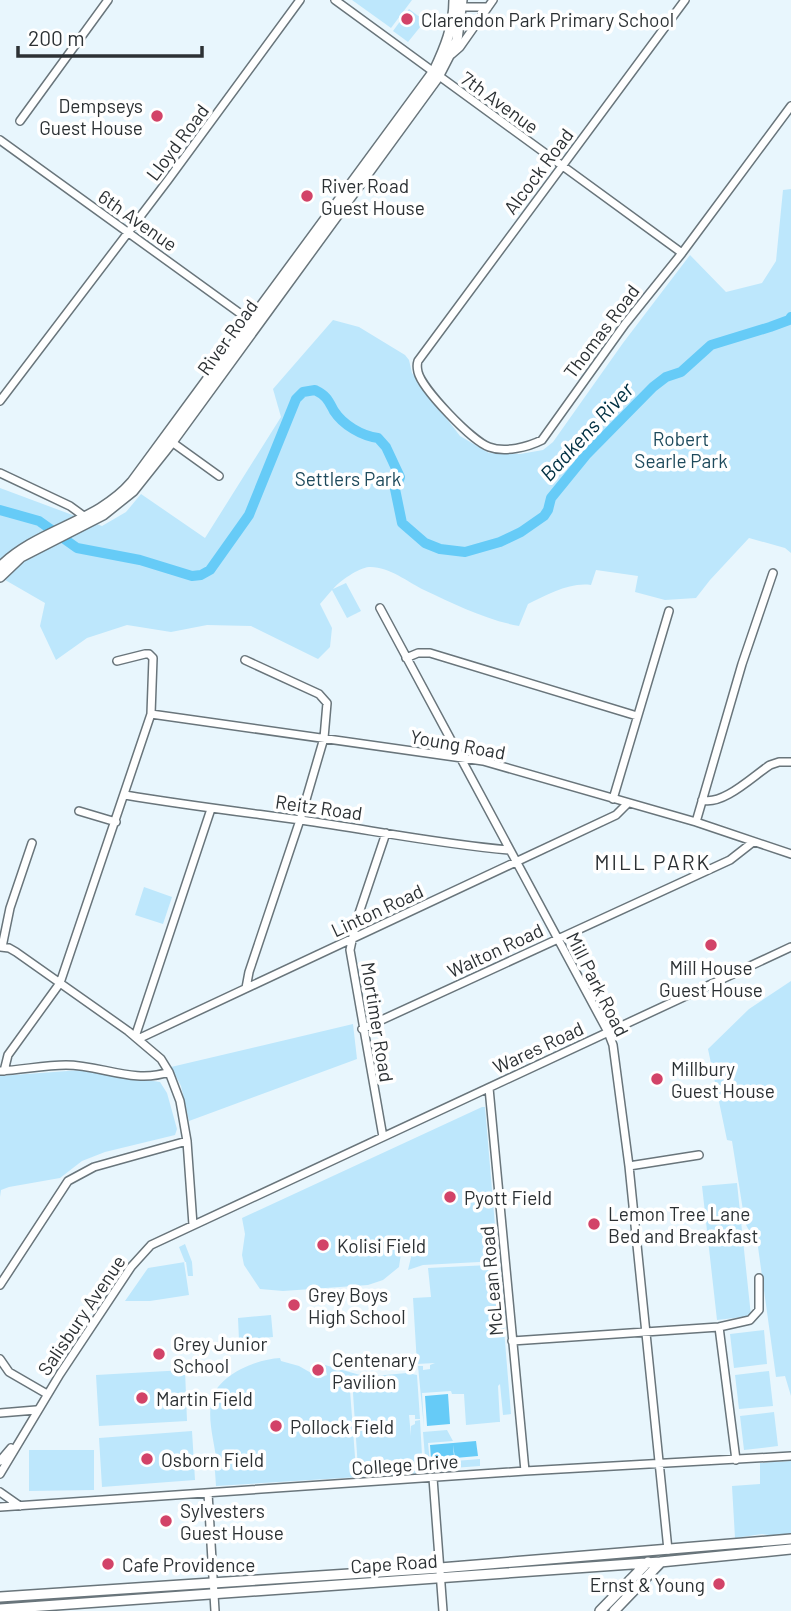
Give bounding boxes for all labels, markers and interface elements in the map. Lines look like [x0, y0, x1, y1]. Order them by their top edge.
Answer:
place label: Clarendon Park Primary School [421, 8, 674, 31]
marker: Clarendon Park Primary School [399, 11, 415, 27]
scale bar [18, 14, 201, 58]
text: 200 m [28, 25, 85, 50]
street label: 7th Avenue [457, 66, 543, 138]
place label: Dempseys Guest House [39, 94, 143, 139]
street label: Lloyd Road [141, 99, 213, 185]
marker: Dempseys Guest House [149, 108, 165, 124]
street label: Alcock Road [498, 124, 578, 218]
place label: River Road Guest House [321, 174, 425, 219]
street label: 6th Avenue [94, 184, 182, 256]
marker: River Road Guest House [299, 188, 315, 204]
street label: Thomas Road [558, 279, 644, 383]
street label: River Road [192, 295, 262, 379]
water label: Baakens River [534, 376, 638, 485]
park label: Robert Searle Park [634, 427, 728, 472]
park label: Settlers Park [295, 467, 401, 490]
street label: Young Road [409, 724, 507, 764]
street label: Reitz Road [274, 790, 364, 824]
district label: MILL PARK [595, 849, 711, 874]
street label: Linton Road [327, 879, 427, 941]
street label: Walton Road [444, 918, 546, 982]
street label: Mill Park Road [562, 928, 634, 1040]
marker: Mill House Guest House [703, 937, 719, 953]
place label: Mill House Guest House [659, 956, 763, 1001]
street label: Mortimer Road [357, 960, 399, 1084]
street label: Wares Road [489, 1016, 587, 1078]
place label: Millbury Guest House [671, 1057, 775, 1102]
marker: Millbury Guest House [649, 1071, 665, 1087]
place label: Pyott Field [464, 1186, 552, 1209]
marker: Pyott Field [442, 1189, 458, 1205]
place label: Lemon Tree Lane Bed and Breakfast [608, 1202, 758, 1247]
marker: Lemon Tree Lane Bed and Breakfast [586, 1216, 602, 1232]
street label: McLean Road [475, 1225, 507, 1337]
place label: Kolisi Field [337, 1234, 426, 1257]
marker: Kolisi Field [315, 1237, 331, 1253]
street label: Salisbury Avenue [32, 1251, 130, 1379]
place label: Grey Boys High School [308, 1283, 406, 1328]
marker: Grey Boys High School [286, 1297, 302, 1313]
place label: Grey Junior School [173, 1332, 267, 1377]
marker: Grey Junior School [151, 1346, 167, 1362]
place label: Centenary Pavilion [332, 1348, 417, 1393]
marker: Centenary Pavilion [310, 1362, 326, 1378]
place label: Martin Field [156, 1387, 253, 1410]
marker: Martin Field [134, 1390, 150, 1406]
place label: Pollock Field [290, 1415, 394, 1438]
marker: Pollock Field [268, 1418, 284, 1434]
place label: Osborn Field [161, 1448, 264, 1471]
street label: College Drive [351, 1449, 459, 1479]
marker: Osborn Field [139, 1451, 155, 1467]
place label: Sylvesters Guest House [180, 1499, 284, 1544]
marker: Sylvesters Guest House [158, 1513, 174, 1529]
street label: Cape Road [350, 1548, 438, 1578]
place label: Cafe Providence [122, 1553, 255, 1576]
marker: Cafe Providence [100, 1556, 116, 1572]
place label: Ernst & Young [590, 1573, 705, 1596]
marker: Ernst & Young [711, 1576, 727, 1592]

